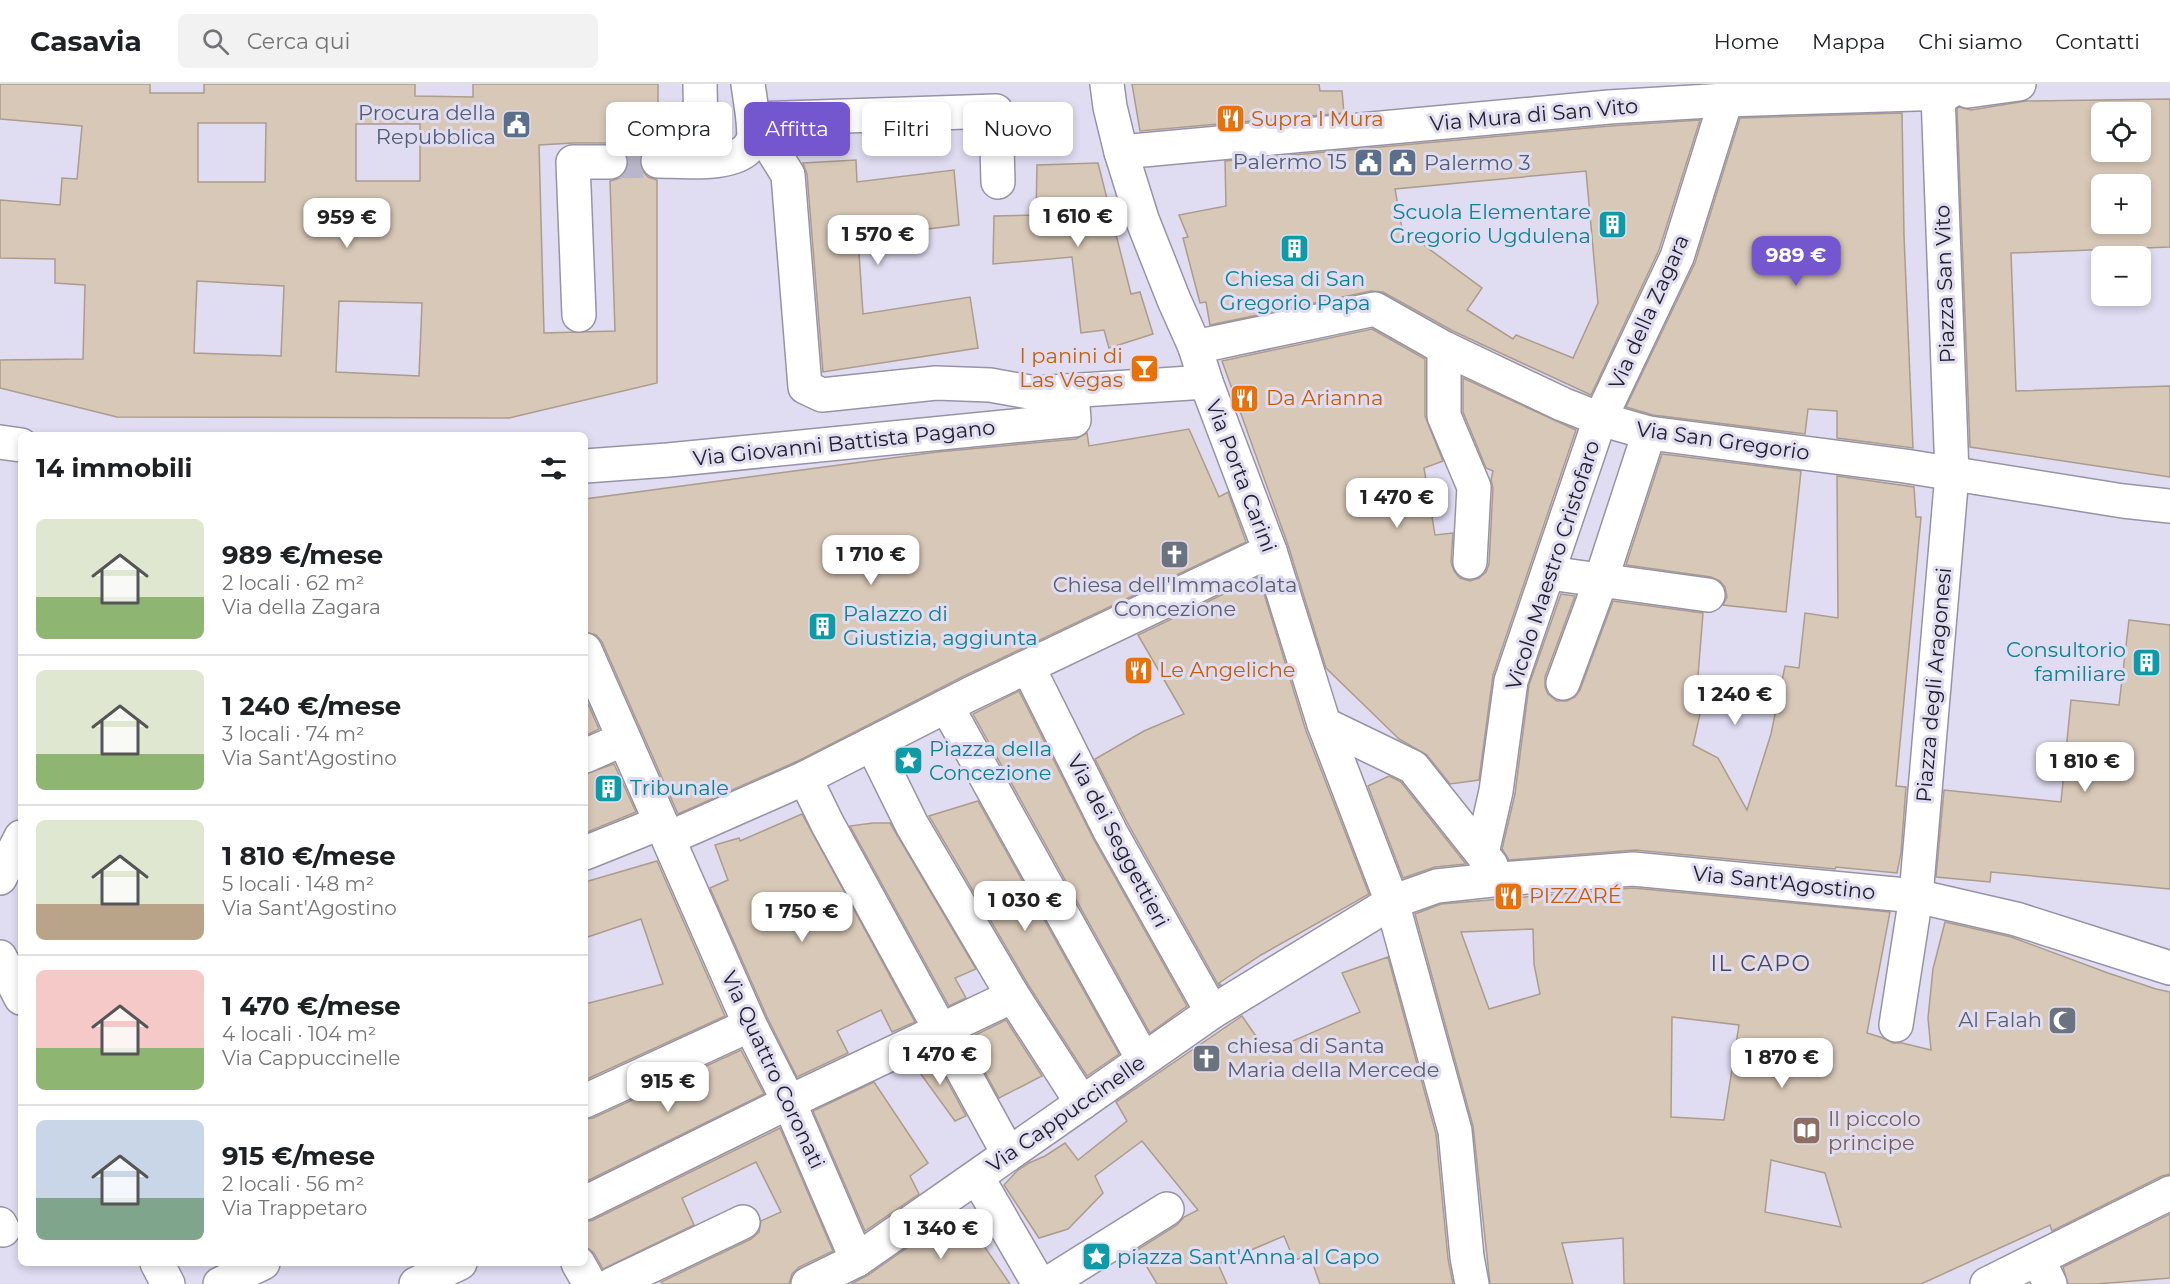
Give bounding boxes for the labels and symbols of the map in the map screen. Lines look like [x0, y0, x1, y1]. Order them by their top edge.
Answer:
street label: Via Mura di San Vito [1429, 93, 1639, 136]
place label: Procura della Repubblica [358, 100, 496, 149]
restaurant icon: Supra I Mura [1214, 103, 1246, 135]
place label: Supra I Mura [1251, 106, 1384, 131]
public building icon: Procura della Repubblica [501, 109, 533, 141]
public building icon: Palermo 15 [1352, 146, 1384, 178]
public building icon: Palermo 3 [1387, 147, 1419, 179]
place label: Palermo 15 [1233, 149, 1347, 174]
place label: Palermo 3 [1424, 150, 1531, 175]
pin: 1 610 € [1023, 197, 1133, 248]
pin: 959 € [305, 198, 389, 249]
place label: Scuola Elementare Gregorio Ugdulena [1390, 199, 1591, 248]
street label: Piazza San Vito [1929, 204, 1960, 364]
building icon: Scuola Elementare Gregorio Ugdulena [1596, 208, 1628, 240]
pin: 1 570 € [823, 215, 933, 266]
street label: Via della Zagara [1603, 231, 1694, 393]
building icon: Chiesa di San Gregorio Papa [1279, 232, 1311, 264]
pin: 989 € [1754, 236, 1838, 287]
place label: Chiesa di San Gregorio Papa [1220, 266, 1370, 315]
place label: I panini di Las Vegas [1019, 343, 1123, 392]
bar icon: I panini di Las Vegas [1128, 352, 1160, 384]
restaurant icon: Da Arianna [1229, 382, 1261, 414]
place label: Da Arianna [1266, 385, 1383, 410]
street label: Via Porta Carini [1201, 396, 1282, 556]
street label: Via Giovanni Battista Pagano [692, 414, 996, 471]
street label: Via San Gregorio [1635, 416, 1811, 465]
street label: Vicolo Maestro Cristofaro [1500, 437, 1605, 693]
pin: 1 470 € [1342, 478, 1452, 529]
pin: 1 710 € [816, 535, 926, 586]
church icon: Chiesa dell'Immacolata Concezione [1159, 538, 1191, 570]
street label: Piazza degli Aragonesi [1911, 566, 1956, 804]
place label: Chiesa dell'Immacolata Concezione [1053, 572, 1297, 621]
place label: Palazzo di Giustizia, aggiunta [843, 601, 1038, 650]
building icon: Palazzo di Giustizia, aggiunta [806, 610, 838, 642]
place label: Consultorio familiare [2006, 637, 2126, 686]
building icon: Consultorio familiare [2131, 646, 2163, 678]
restaurant icon: Le Angeliche [1122, 654, 1154, 686]
place label: Le Angeliche [1159, 657, 1296, 682]
pin: 1 240 € [1680, 675, 1790, 726]
place label: Piazza della Concezione [929, 736, 1052, 785]
pin: 1 810 € [2030, 742, 2140, 793]
place icon: Piazza della Concezione [892, 745, 924, 777]
street label: Via dei Seggettieri [1062, 750, 1175, 931]
building icon: Tribunale [593, 772, 625, 804]
place label: Tribunale [630, 775, 729, 800]
street label: Via Sant'Agostino [1692, 860, 1877, 905]
restaurant icon: PIZZARÉ [1492, 880, 1524, 912]
pin: 1 030 € [970, 881, 1080, 932]
place label: PIZZARÉ [1529, 883, 1622, 908]
pin: 1 750 € [747, 892, 857, 943]
district label: IL CAPO [1710, 950, 1812, 977]
street label: Via Quattro Coronati [717, 967, 830, 1173]
mosque icon: Al Falah [2047, 1004, 2079, 1036]
place label: Al Falah [1958, 1007, 2042, 1032]
place label: chiesa di Santa Maria della Mercede [1227, 1033, 1440, 1082]
pin: 1 470 € [885, 1035, 995, 1086]
pin: 1 870 € [1727, 1038, 1837, 1089]
church icon: chiesa di Santa Maria della Mercede [1190, 1042, 1222, 1074]
street label: Via Cappuccinelle [982, 1050, 1150, 1178]
pin: 915 € [626, 1062, 710, 1113]
place label: Il piccolo principe [1828, 1106, 1921, 1155]
library icon: Il piccolo principe [1791, 1115, 1823, 1147]
pin: 1 340 € [886, 1209, 996, 1260]
place icon: piazza Sant'Anna al Capo [1080, 1241, 1112, 1273]
place label: piazza Sant'Anna al Capo [1117, 1244, 1379, 1269]

